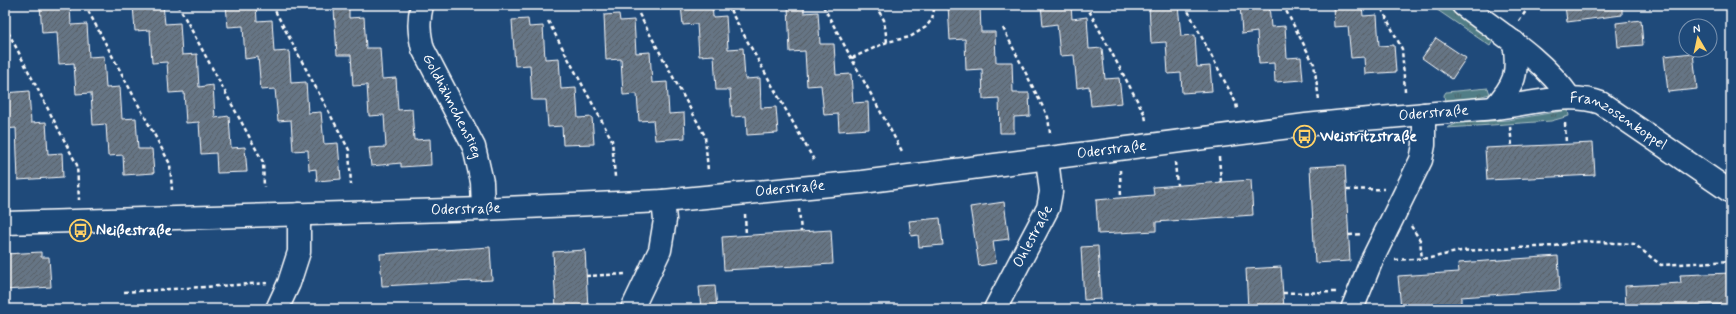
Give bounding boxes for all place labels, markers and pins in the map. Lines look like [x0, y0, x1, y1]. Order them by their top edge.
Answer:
bus stop icon: Weistritzstraße [1292, 124, 1318, 150]
place label: Weistritzstraße [1319, 127, 1417, 147]
bus stop icon: Neißestraße [67, 218, 93, 244]
place label: Neißestraße [96, 221, 173, 241]

